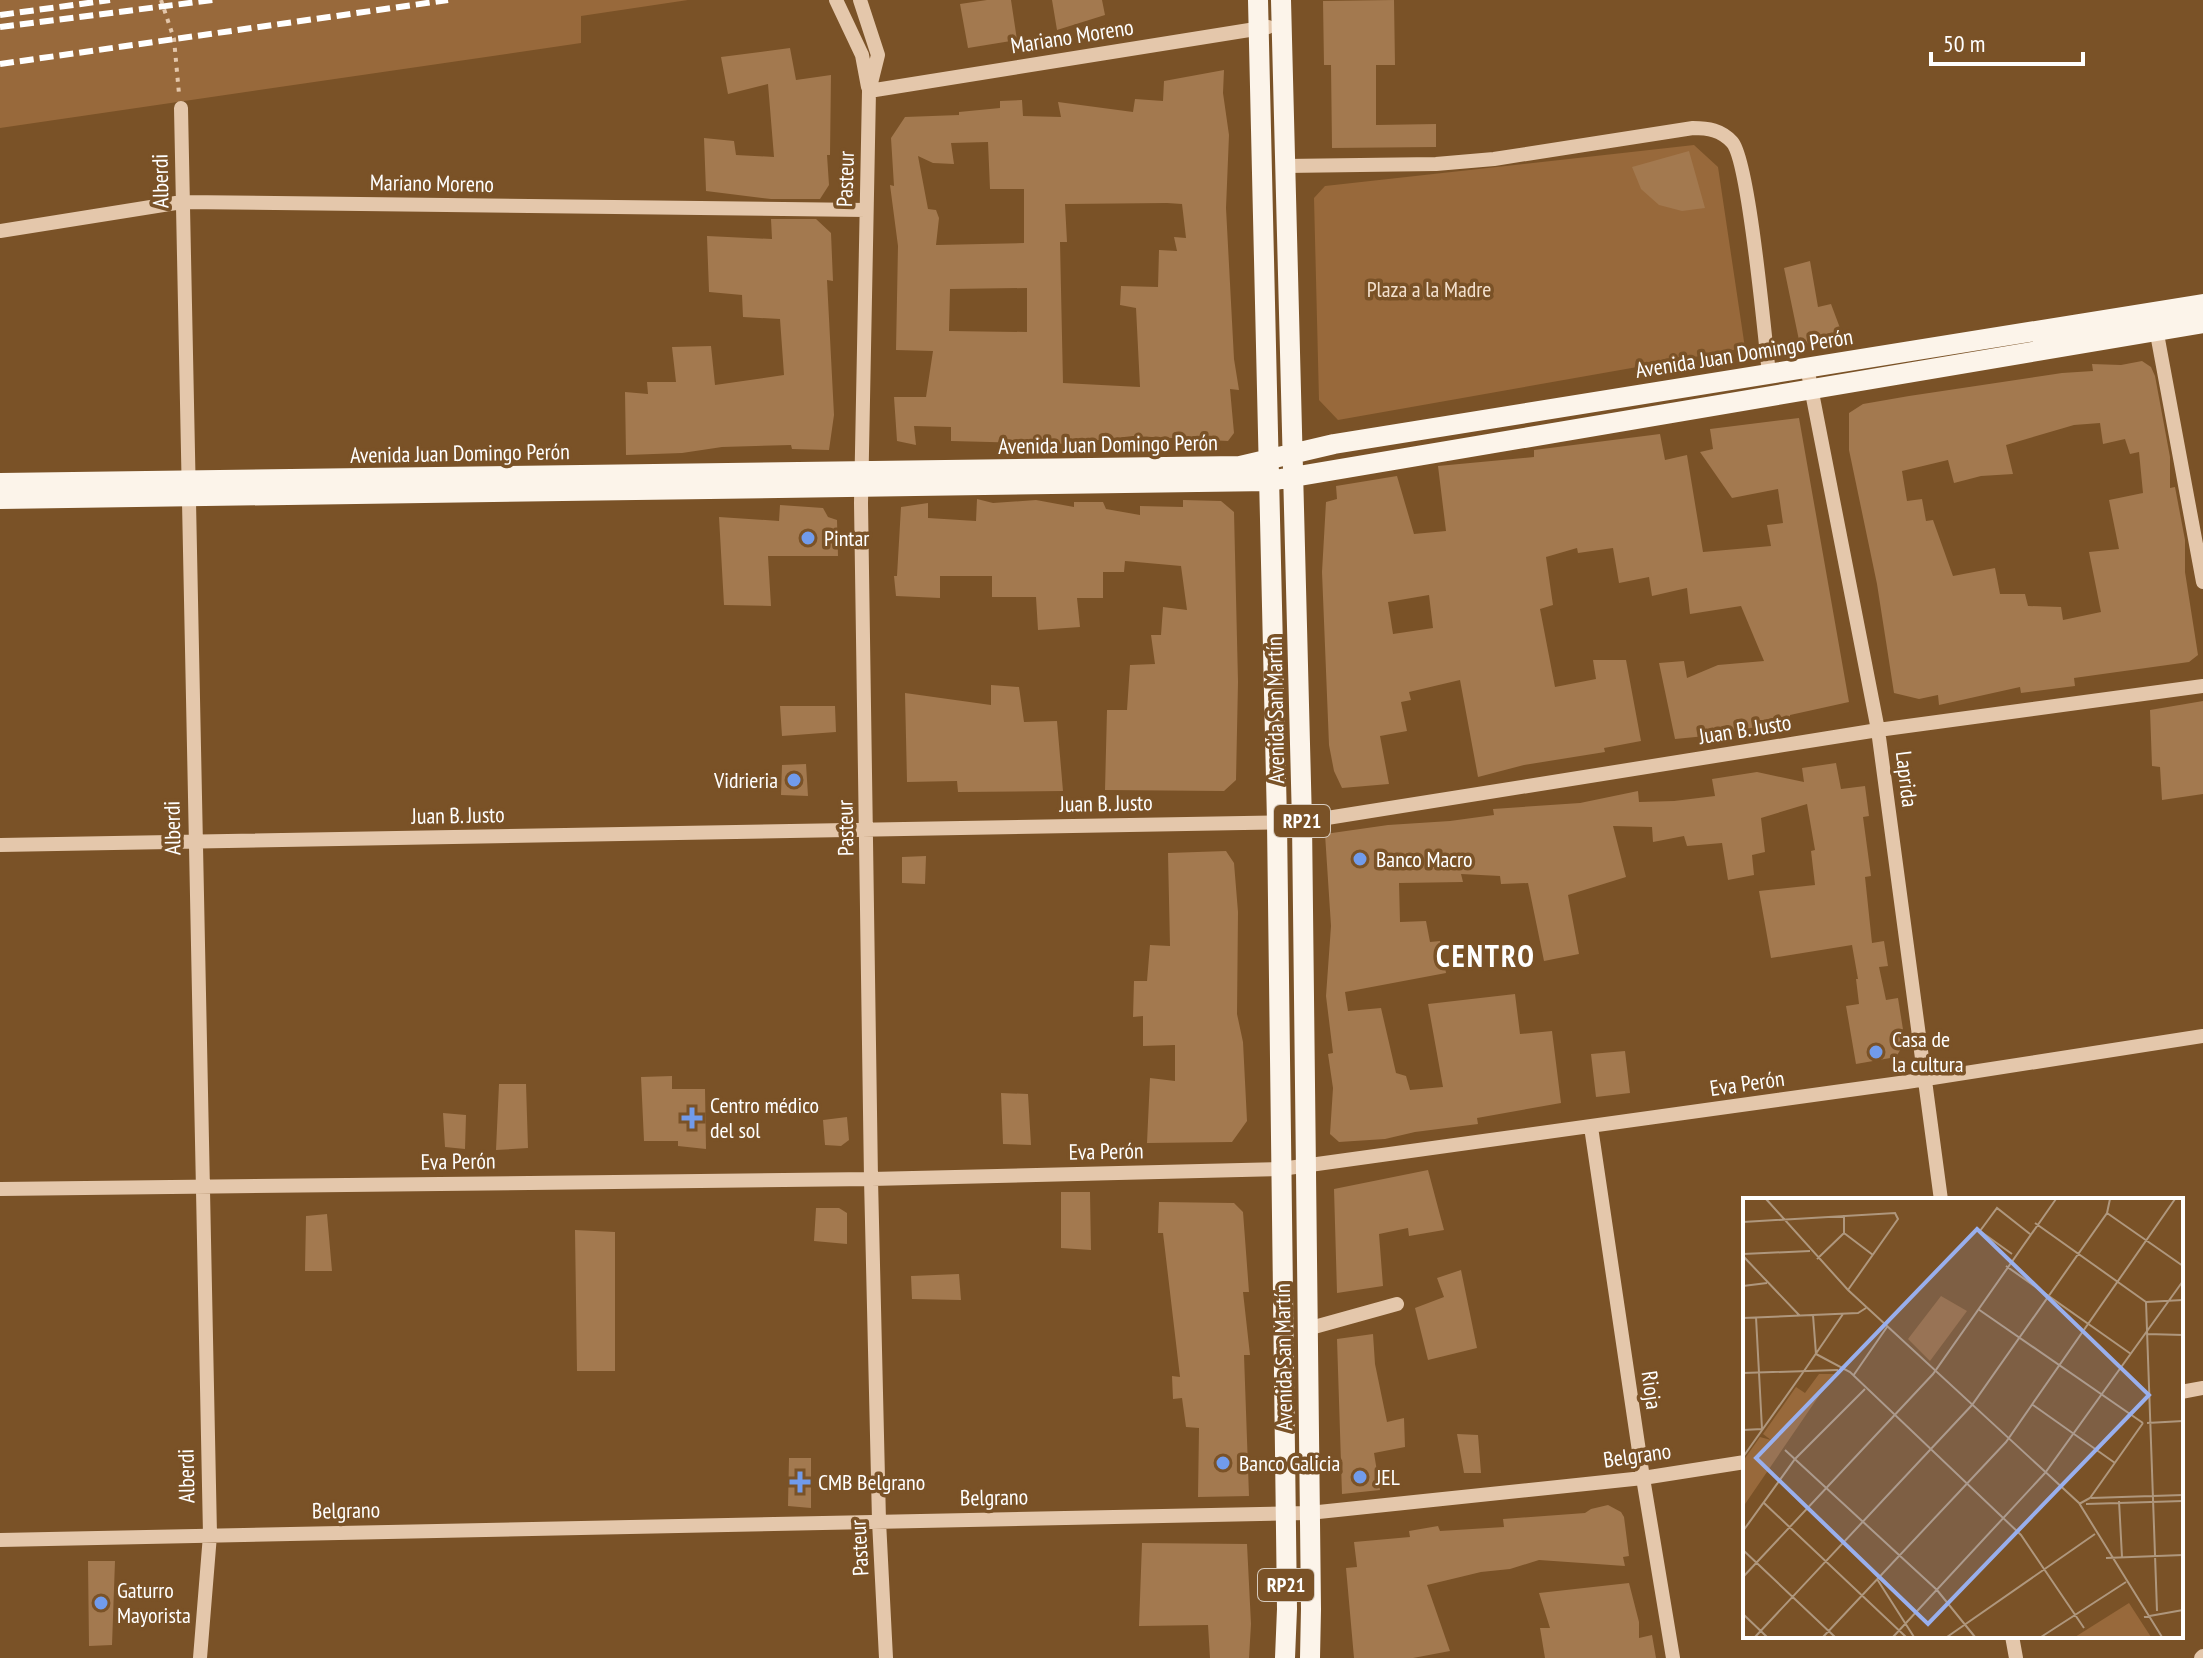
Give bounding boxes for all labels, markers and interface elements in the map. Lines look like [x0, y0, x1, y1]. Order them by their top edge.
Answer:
street label: Mariano Moreno [1009, 12, 1135, 60]
scale bar [1931, 16, 2083, 66]
text: 50 m [1943, 28, 1985, 59]
street label: Pasteur [830, 150, 860, 208]
street label: Alberdi [146, 154, 174, 208]
street label: Mariano Moreno [370, 168, 494, 198]
park label: Plaza a la Madre [1367, 275, 1491, 303]
street label: Avenida Juan Domingo Perón [1633, 322, 1855, 384]
street label: Avenida Juan Domingo Perón [998, 428, 1218, 460]
street label: Avenida Juan Domingo Perón [350, 437, 570, 469]
place label: Pintar [824, 524, 869, 552]
marker: Pintar [799, 529, 817, 547]
street label: Avenida San Martín [1260, 636, 1290, 784]
street label: Juan B. Justo [1696, 708, 1793, 750]
street label: Laprida [1890, 749, 1924, 809]
place label: Vidrieria [713, 766, 778, 794]
marker: Vidrieria [785, 771, 803, 789]
street label: Juan B. Justo [1058, 788, 1153, 818]
street label: Juan B. Justo [410, 800, 505, 830]
street label: Pasteur [831, 800, 859, 856]
street label: Alberdi [158, 801, 186, 855]
road number: RP21 [1274, 805, 1330, 837]
place label: Banco Macro [1376, 845, 1473, 873]
marker: Banco Macro [1351, 850, 1369, 868]
district label: CENTRO [1436, 936, 1536, 975]
place label: Casa de la cultura [1892, 1025, 1964, 1078]
marker: Casa de la cultura [1867, 1043, 1885, 1061]
street label: Eva Perón [1708, 1064, 1786, 1102]
place label: Centro médico del sol [710, 1091, 819, 1144]
marker: Centro médico del sol [681, 1107, 703, 1129]
street label: Eva Perón [1068, 1136, 1144, 1166]
street label: Eva Perón [420, 1146, 496, 1176]
inset map [1743, 1198, 2183, 1638]
street label: Avenida San Martín [1268, 1283, 1298, 1431]
street label: Rioja [1635, 1369, 1669, 1411]
street label: Belgrano [1601, 1436, 1673, 1474]
street label: Alberdi [172, 1449, 200, 1503]
place label: Banco Galicia [1239, 1449, 1340, 1477]
marker: Banco Galicia [1214, 1454, 1232, 1472]
place label: JEL [1375, 1463, 1400, 1491]
place label: CMB Belgrano [818, 1468, 925, 1496]
marker: JEL [1351, 1468, 1369, 1486]
marker: CMB Belgrano [789, 1471, 811, 1493]
street label: Belgrano [960, 1482, 1028, 1512]
street label: Belgrano [312, 1495, 380, 1525]
street label: Pasteur [844, 1519, 874, 1577]
road number: RP21 [1258, 1569, 1314, 1601]
place label: Gaturro Mayorista [117, 1576, 191, 1629]
marker: Gaturro Mayorista [92, 1594, 110, 1612]

